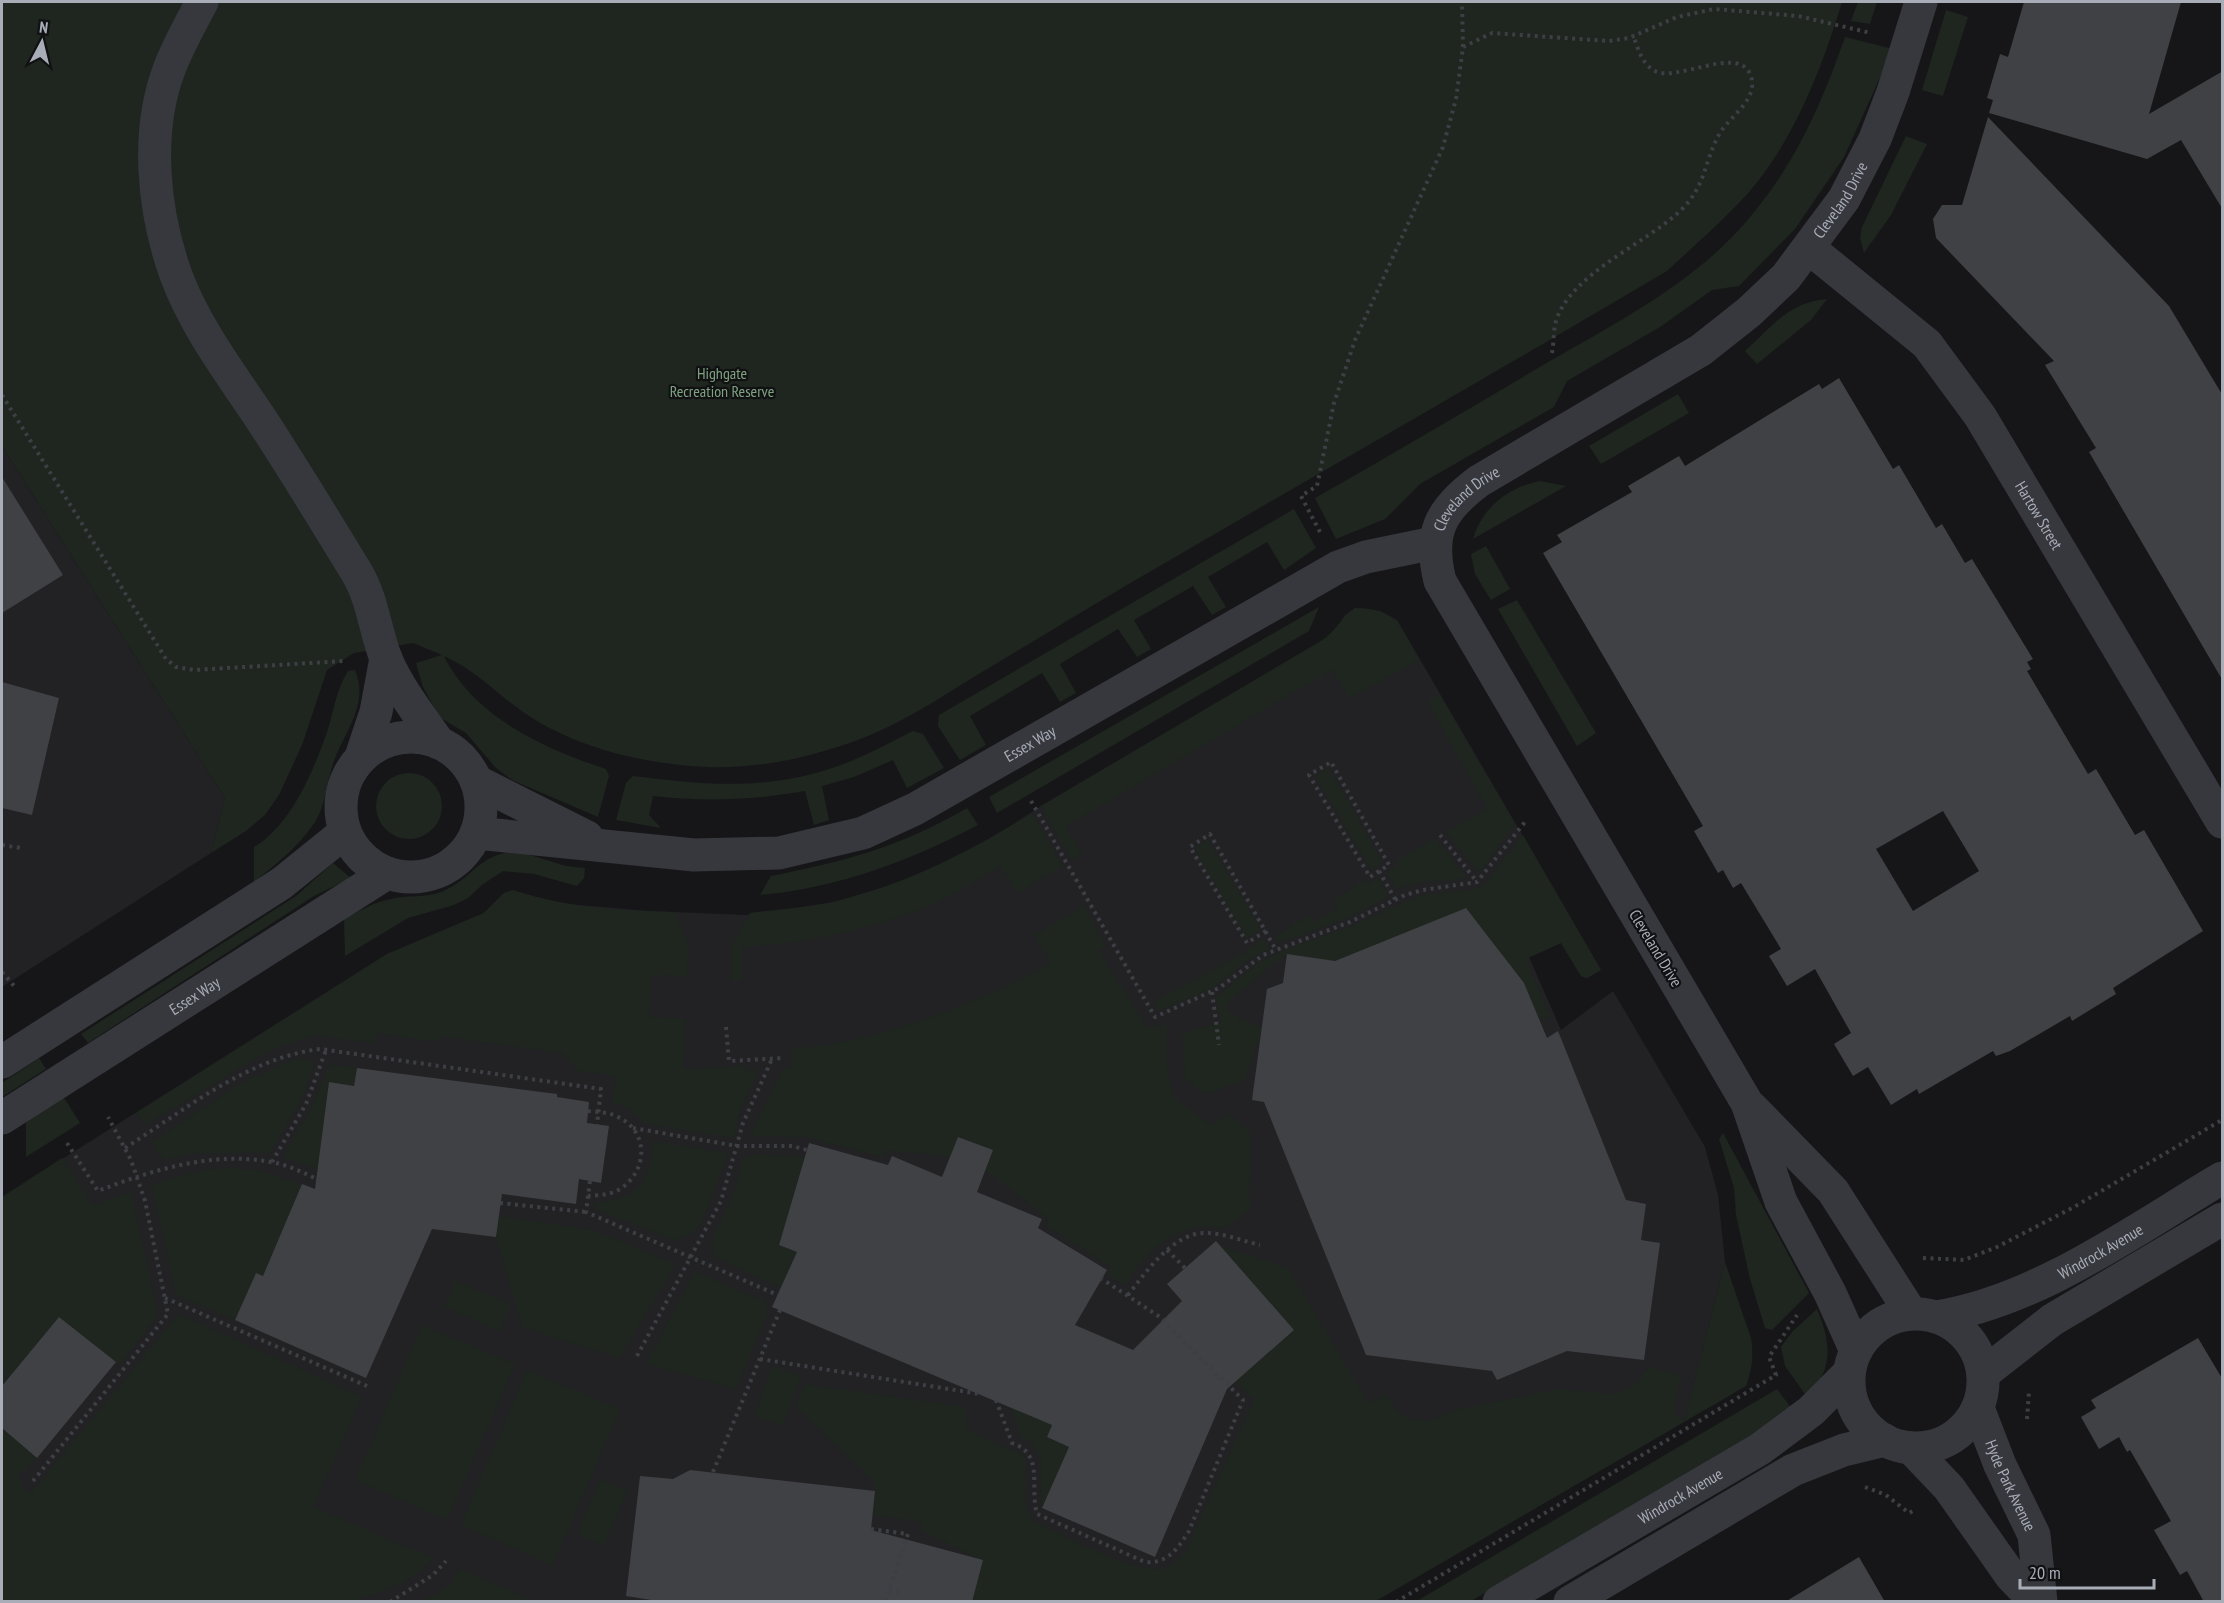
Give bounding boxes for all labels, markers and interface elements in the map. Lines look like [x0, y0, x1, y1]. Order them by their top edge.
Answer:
north arrow [12, 12, 72, 72]
text: N [38, 17, 49, 38]
street label: Cleveland Drive [1808, 158, 1872, 242]
park label: Highgate Recreation Reserve [670, 363, 774, 401]
street label: Cleveland Drive [1429, 461, 1503, 533]
street label: Hartow Street [2011, 477, 2068, 554]
street label: Essex Way [1000, 721, 1059, 766]
street label: Cleveland Drive [1625, 906, 1687, 990]
street label: Essex Way [165, 972, 223, 1019]
street label: Windrock Avenue [2054, 1219, 2146, 1283]
street label: Hyde Park Avenue [1981, 1437, 2041, 1534]
street label: Windrock Avenue [1634, 1463, 1726, 1528]
scale bar [2020, 1552, 2154, 1590]
text: 20 m [2029, 1561, 2061, 1584]

